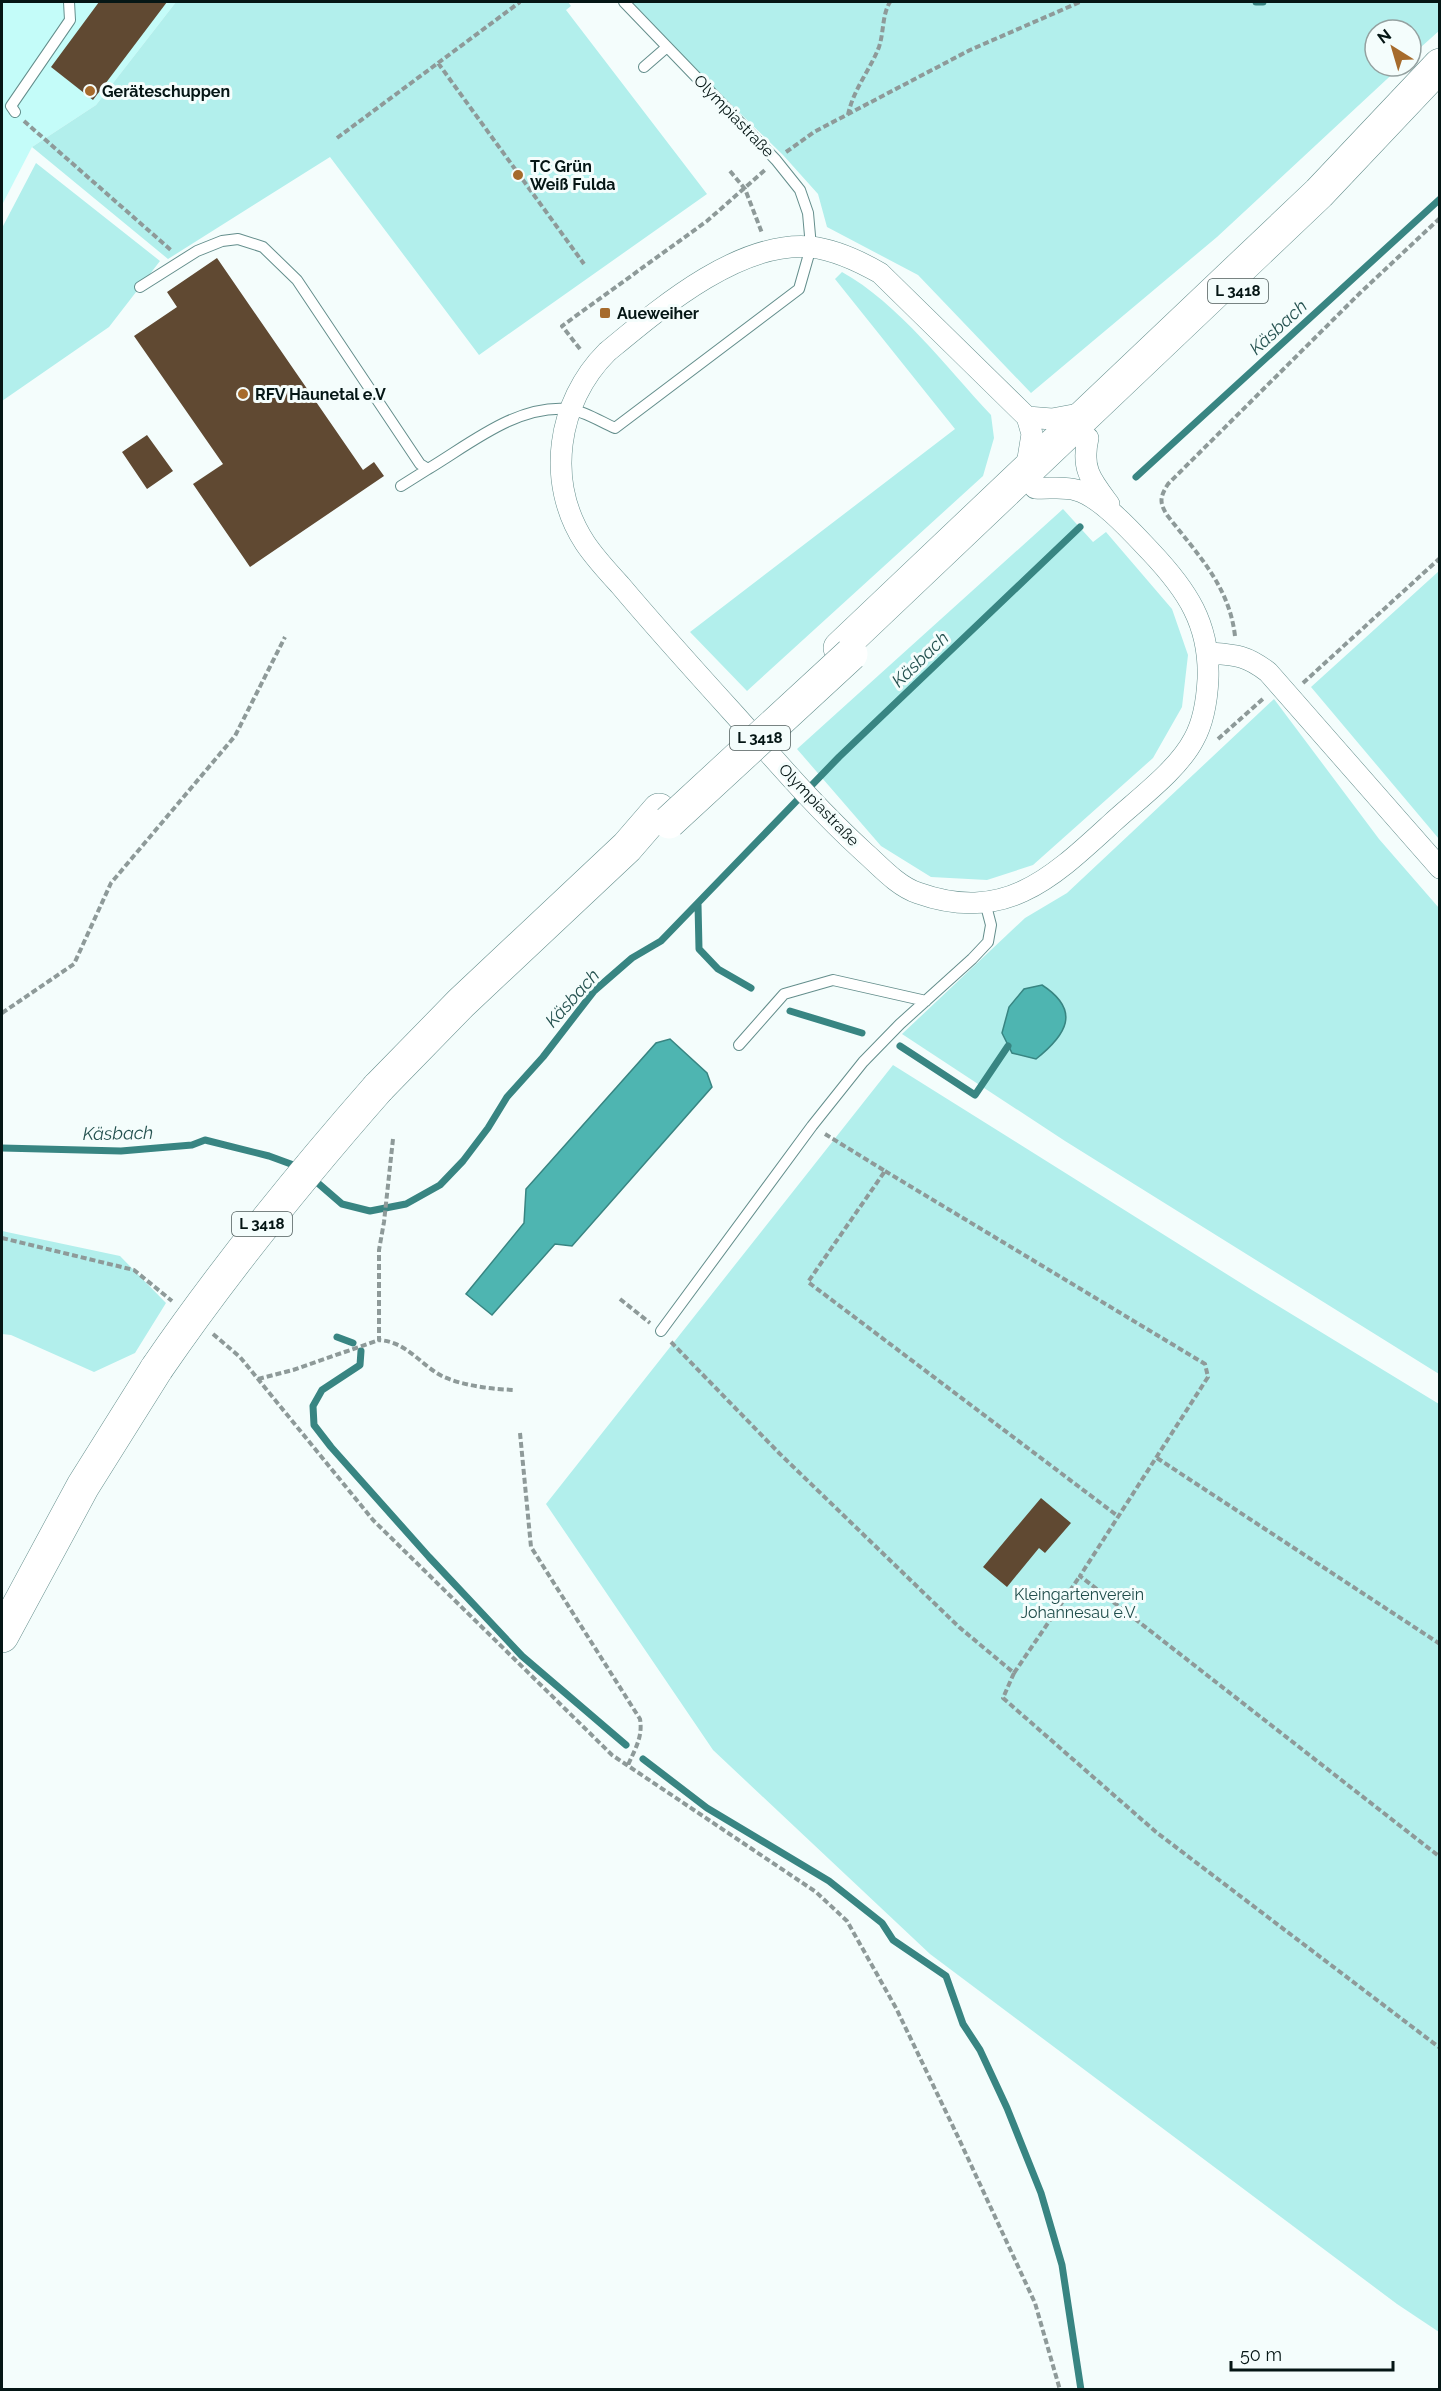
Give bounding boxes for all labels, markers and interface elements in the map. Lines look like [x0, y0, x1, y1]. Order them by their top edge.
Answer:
north arrow [1363, 18, 1423, 78]
text: N [1374, 25, 1395, 48]
street label: Olympiastraße [690, 71, 778, 161]
place label: Geräteschuppen [102, 82, 230, 101]
marker: Geräteschuppen [83, 84, 97, 98]
place label: TC Grün Weiß Fulda [530, 157, 615, 194]
marker: TC Grün Weiß Fulda [511, 168, 525, 182]
road number: L 3418 [1208, 279, 1268, 303]
water label: Käsbach [1245, 295, 1311, 359]
place label: Aueweiher [617, 304, 699, 323]
marker: Aueweiher [598, 306, 612, 320]
place label: RFV Haunetal e.V [255, 385, 386, 404]
marker: RFV Haunetal e.V [236, 387, 250, 401]
water label: Käsbach [887, 627, 953, 691]
road number: L 3418 [730, 726, 790, 750]
street label: Olympiastraße [775, 760, 863, 850]
water label: Käsbach [541, 965, 603, 1031]
water label: Käsbach [83, 1122, 153, 1144]
road number: L 3418 [232, 1212, 292, 1236]
park label: Kleingartenverein Johannesau e.V. [1014, 1585, 1144, 1622]
scale bar [1231, 2334, 1393, 2372]
text: 50 m [1240, 2344, 1282, 2365]

